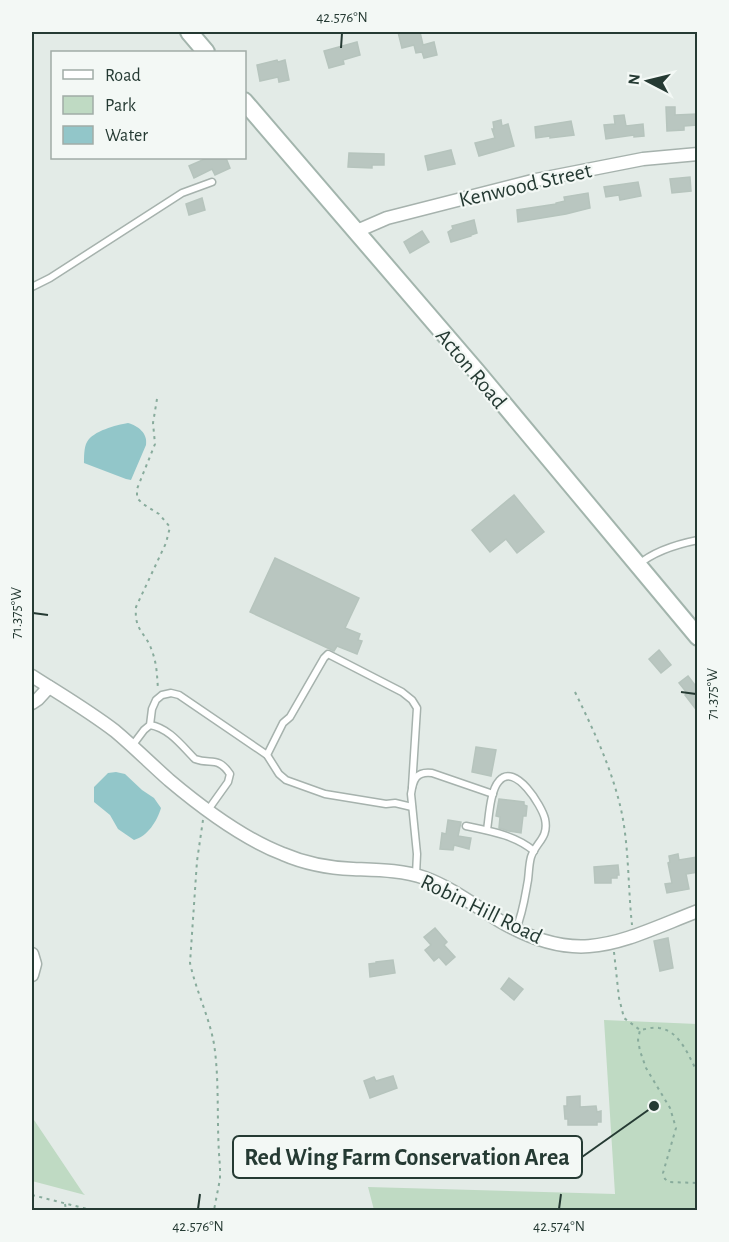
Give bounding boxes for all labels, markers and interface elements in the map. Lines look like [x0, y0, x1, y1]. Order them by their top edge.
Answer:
text: 42.576°N [316, 10, 368, 25]
legend [51, 51, 246, 159]
north arrow [618, 51, 678, 111]
text: Road [105, 67, 141, 85]
text: N [625, 73, 643, 86]
text: Park [105, 97, 137, 115]
text: Water [105, 127, 148, 145]
street label: Kenwood Street [457, 159, 594, 211]
street label: Acton Road [432, 324, 511, 413]
text: 71.375°W [9, 587, 24, 639]
text: 71.375°W [705, 668, 720, 720]
street label: Robin Hill Road [417, 870, 546, 948]
callout: Red Wing Farm Conservation Area [233, 1136, 582, 1178]
text: Red Wing Farm Conservation Area [244, 1146, 570, 1170]
text: 42.576°N [172, 1219, 224, 1234]
text: 42.574°N [533, 1219, 585, 1234]

